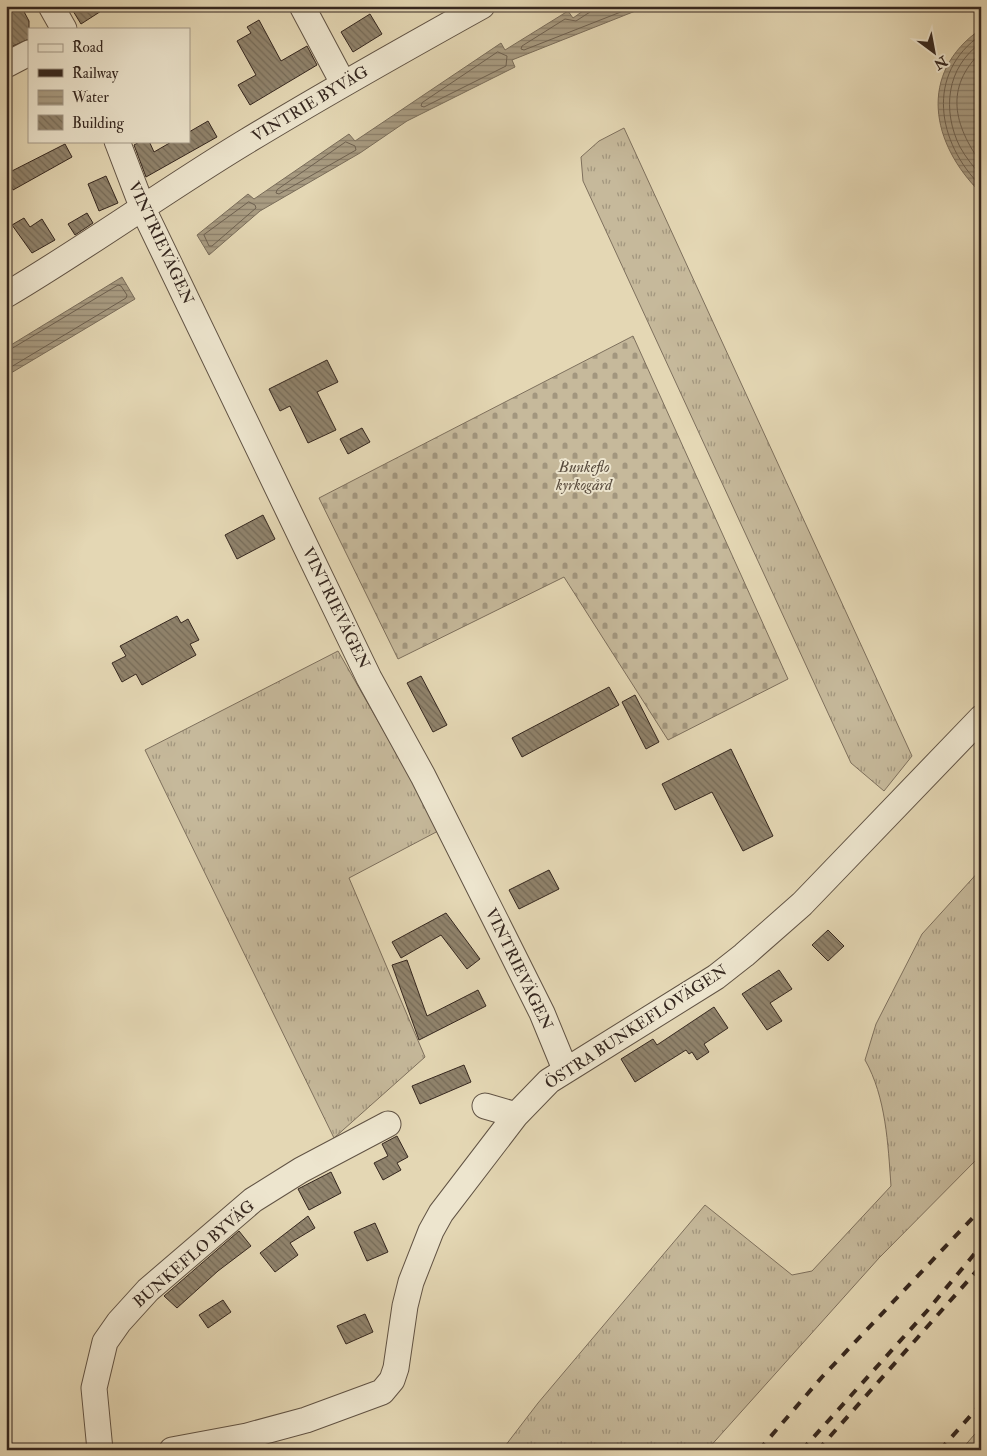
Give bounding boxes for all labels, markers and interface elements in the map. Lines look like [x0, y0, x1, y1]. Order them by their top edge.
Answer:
legend [28, 28, 190, 142]
north arrow [910, 28, 960, 78]
text: Road [72, 38, 104, 57]
text: N [930, 52, 951, 73]
street label: VINTRIE BYVÄG [248, 61, 372, 147]
text: Railway [72, 64, 119, 83]
text: Water [71, 88, 109, 107]
text: Building [72, 114, 124, 133]
street label: VINTRIEVÄGEN [124, 178, 198, 308]
park label: Bunkeflo kyrkogård [555, 457, 613, 495]
street label: VINTRIEVÄGEN [298, 544, 374, 673]
street label: VINTRIEVÄGEN [481, 905, 557, 1034]
street label: ÖSTRA BUNKEFLOVÄGEN [541, 960, 732, 1094]
street label: BUNKEFLO BYVÄG [129, 1196, 259, 1312]

